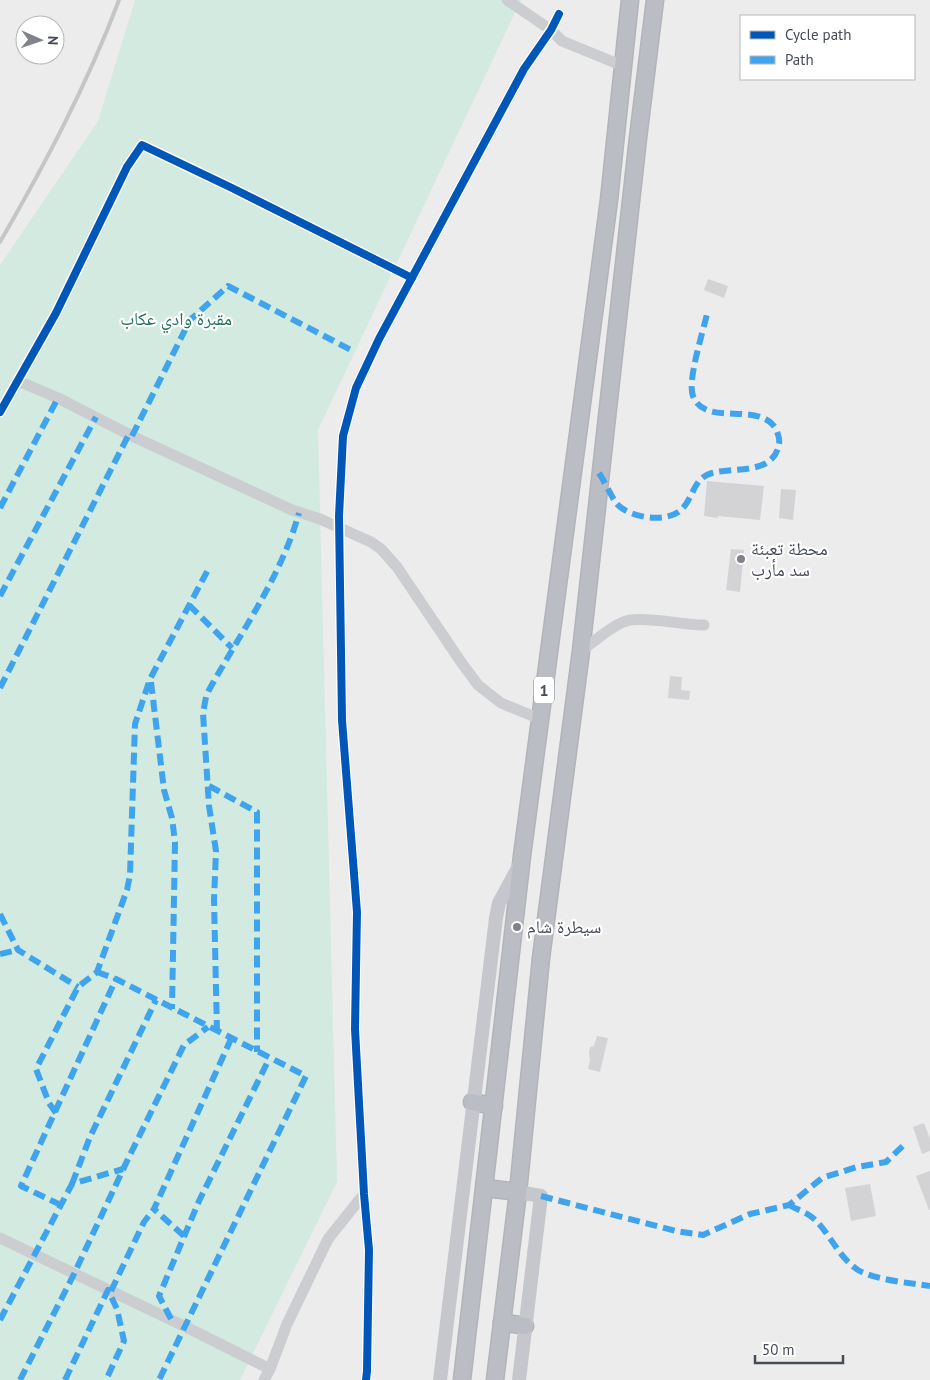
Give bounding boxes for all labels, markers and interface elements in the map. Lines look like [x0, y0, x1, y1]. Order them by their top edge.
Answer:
north arrow [15, 15, 65, 65]
legend [740, 15, 915, 80]
text: Cycle path [785, 25, 851, 44]
text: N [44, 36, 62, 45]
text: Path [785, 50, 814, 69]
park label: مقبرة وادي عكاب [120, 307, 232, 334]
place label: محطة تعبئة سد مأرب [751, 537, 828, 581]
marker: محطة تعبئة سد مأرب [735, 553, 747, 565]
road number: 1 [534, 676, 554, 704]
place label: سيطرة شام [527, 915, 601, 939]
marker: سيطرة شام [511, 921, 523, 933]
scale bar [755, 1332, 842, 1364]
text: 50 m [762, 1340, 795, 1359]

